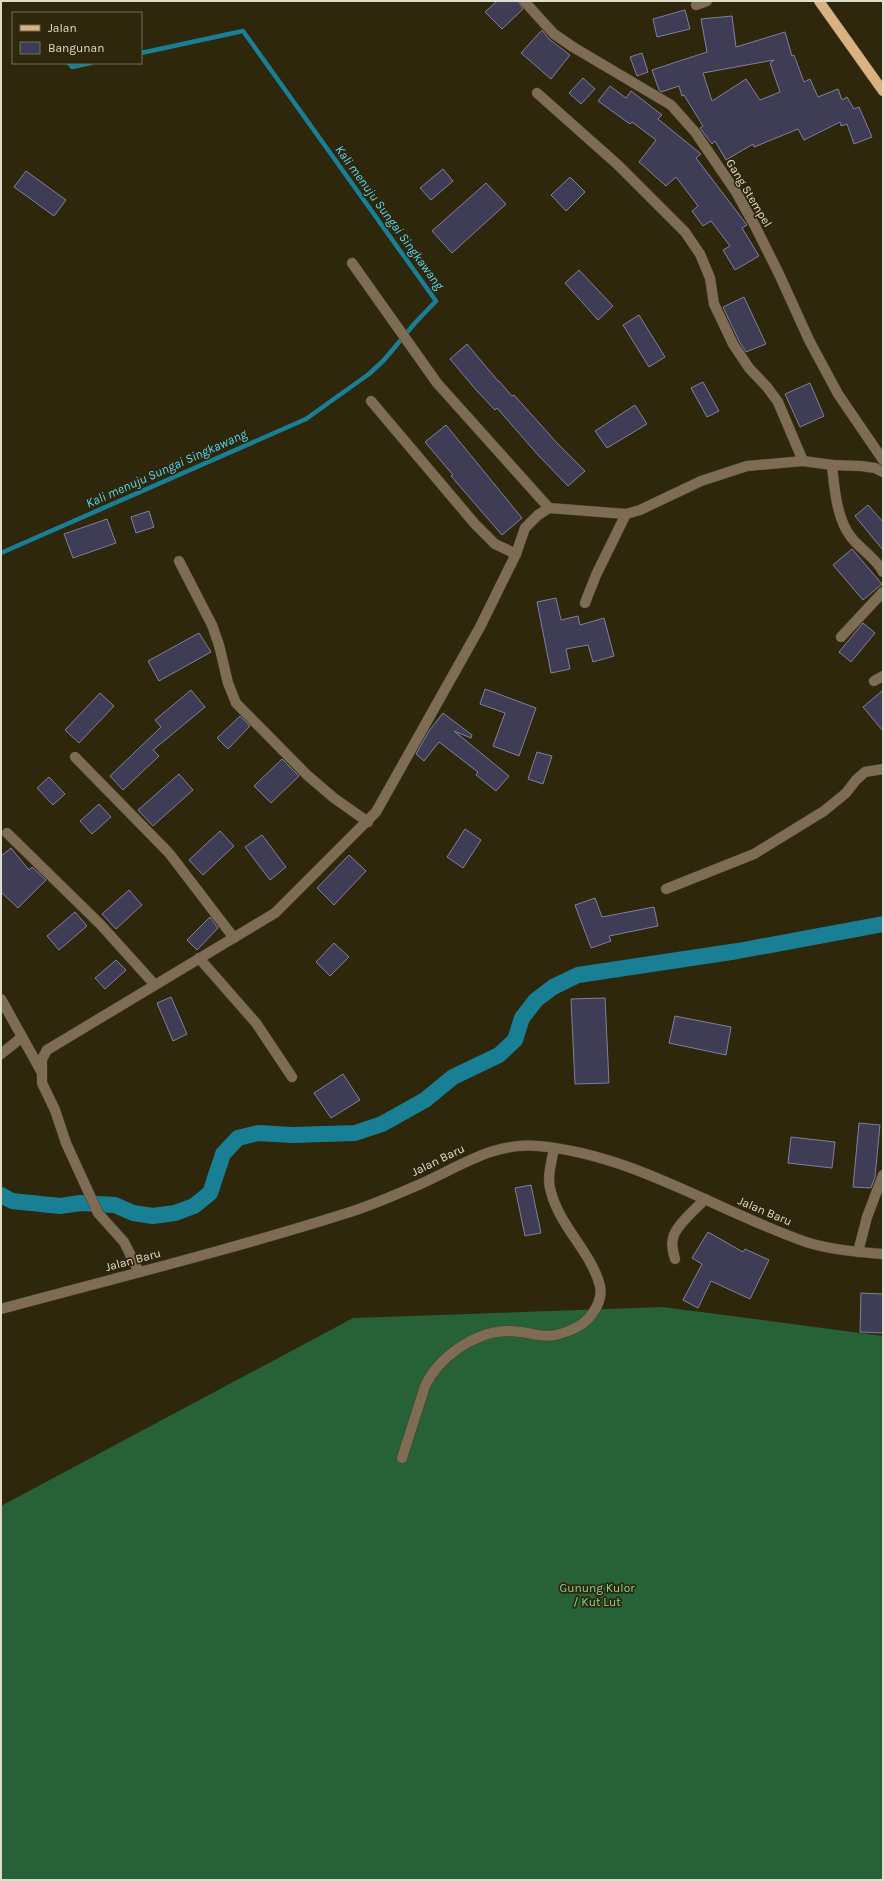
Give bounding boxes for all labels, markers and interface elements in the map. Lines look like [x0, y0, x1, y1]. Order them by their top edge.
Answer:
legend [12, 12, 142, 64]
text: Jalan [48, 21, 77, 35]
text: Bangunan [48, 41, 104, 55]
water label: Kali menuju Sungai Singkawang [332, 142, 448, 293]
street label: Gang Stempel [723, 156, 775, 230]
water label: Kali menuju Sungai Singkawang [83, 426, 250, 511]
street label: Jalan Baru [409, 1141, 467, 1179]
street label: Jalan Baru [736, 1193, 794, 1229]
street label: Jalan Baru [104, 1246, 162, 1274]
park label: Gunung Kulor / Kut Lut [559, 1581, 635, 1609]

